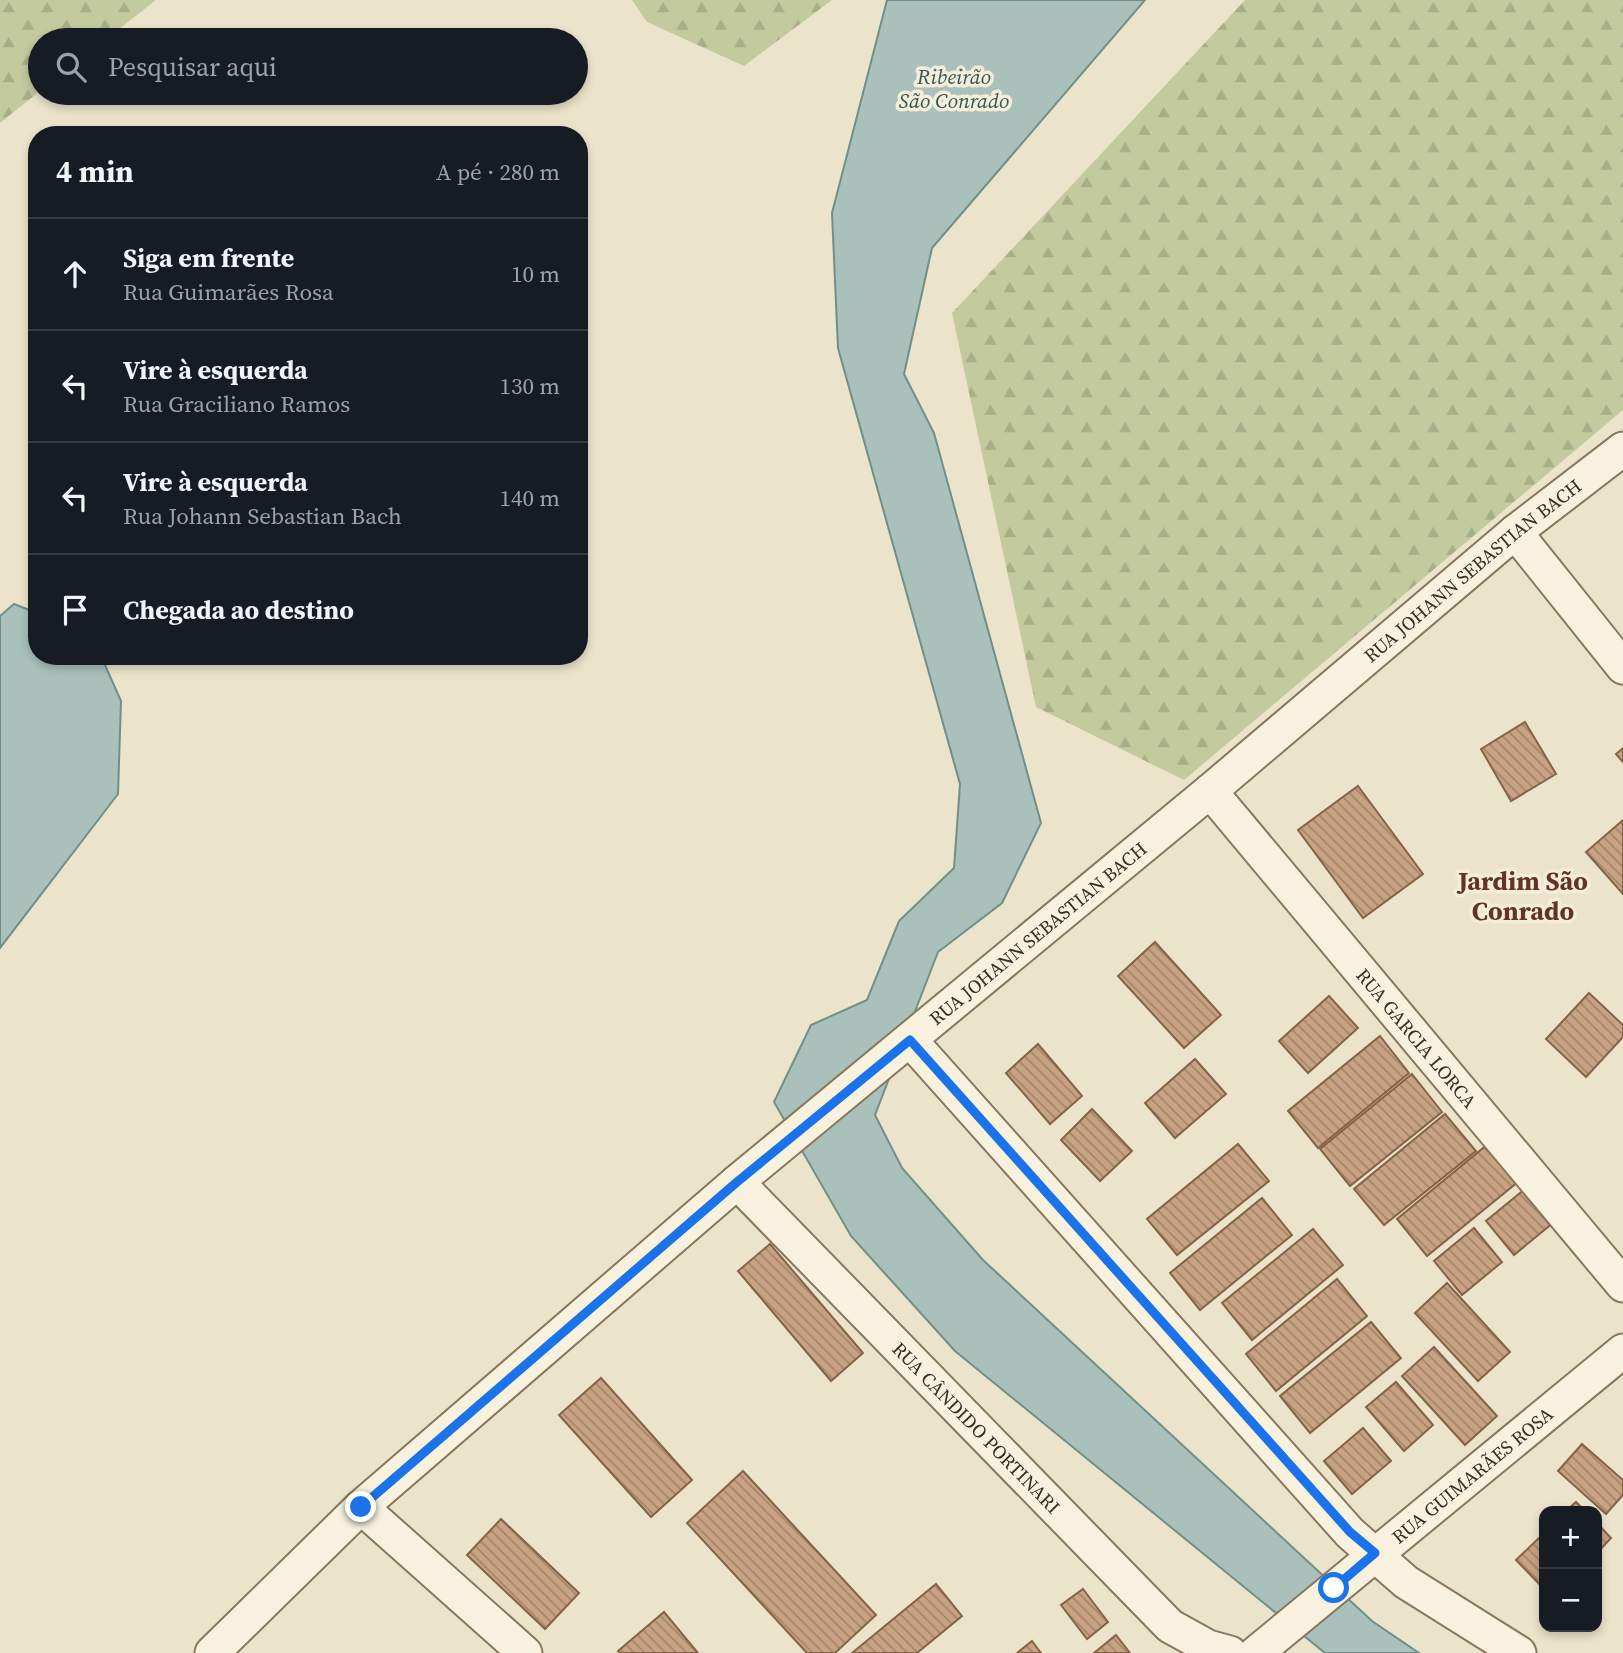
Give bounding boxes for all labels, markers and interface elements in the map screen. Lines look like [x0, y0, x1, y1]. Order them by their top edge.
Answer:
search box [28, 28, 588, 105]
icon: search [52, 48, 90, 86]
text: Pesquisar aqui [108, 49, 277, 85]
water label: Ribeirão São Conrado [899, 62, 1009, 115]
text: 4 min [56, 151, 134, 192]
text: A pé · 280 m [436, 156, 560, 188]
text: Siga em frente [123, 240, 294, 276]
icon: ahead [56, 255, 94, 293]
text: 10 m [511, 258, 560, 290]
text: Rua Guimarães Rosa [123, 276, 334, 308]
text: Vire à esquerda [123, 352, 308, 388]
icon: left [56, 367, 94, 405]
text: 130 m [499, 370, 560, 402]
text: Rua Graciliano Ramos [123, 388, 350, 420]
text: Vire à esquerda [123, 464, 308, 500]
street label: RUA JOHANN SEBASTIAN BACH [1358, 473, 1586, 668]
icon: left [56, 479, 94, 517]
text: 140 m [499, 482, 560, 514]
text: Rua Johann Sebastian Bach [123, 500, 402, 532]
icon: arrive [56, 591, 94, 629]
text: Chegada ao destino [123, 592, 354, 628]
street label: RUA JOHANN SEBASTIAN BACH [924, 836, 1152, 1031]
district label: Jardim São Conrado [1456, 863, 1588, 929]
street label: RUA GARCIA LORCA [1350, 963, 1483, 1114]
street label: RUA CÂNDIDO PORTINARI [887, 1336, 1066, 1519]
street label: RUA GUIMARÃES ROSA [1386, 1401, 1559, 1549]
route end [345, 1491, 376, 1522]
map controls [1539, 1506, 1602, 1632]
button: + [1539, 1506, 1602, 1569]
button: − [1539, 1569, 1602, 1632]
route start [1318, 1572, 1349, 1603]

